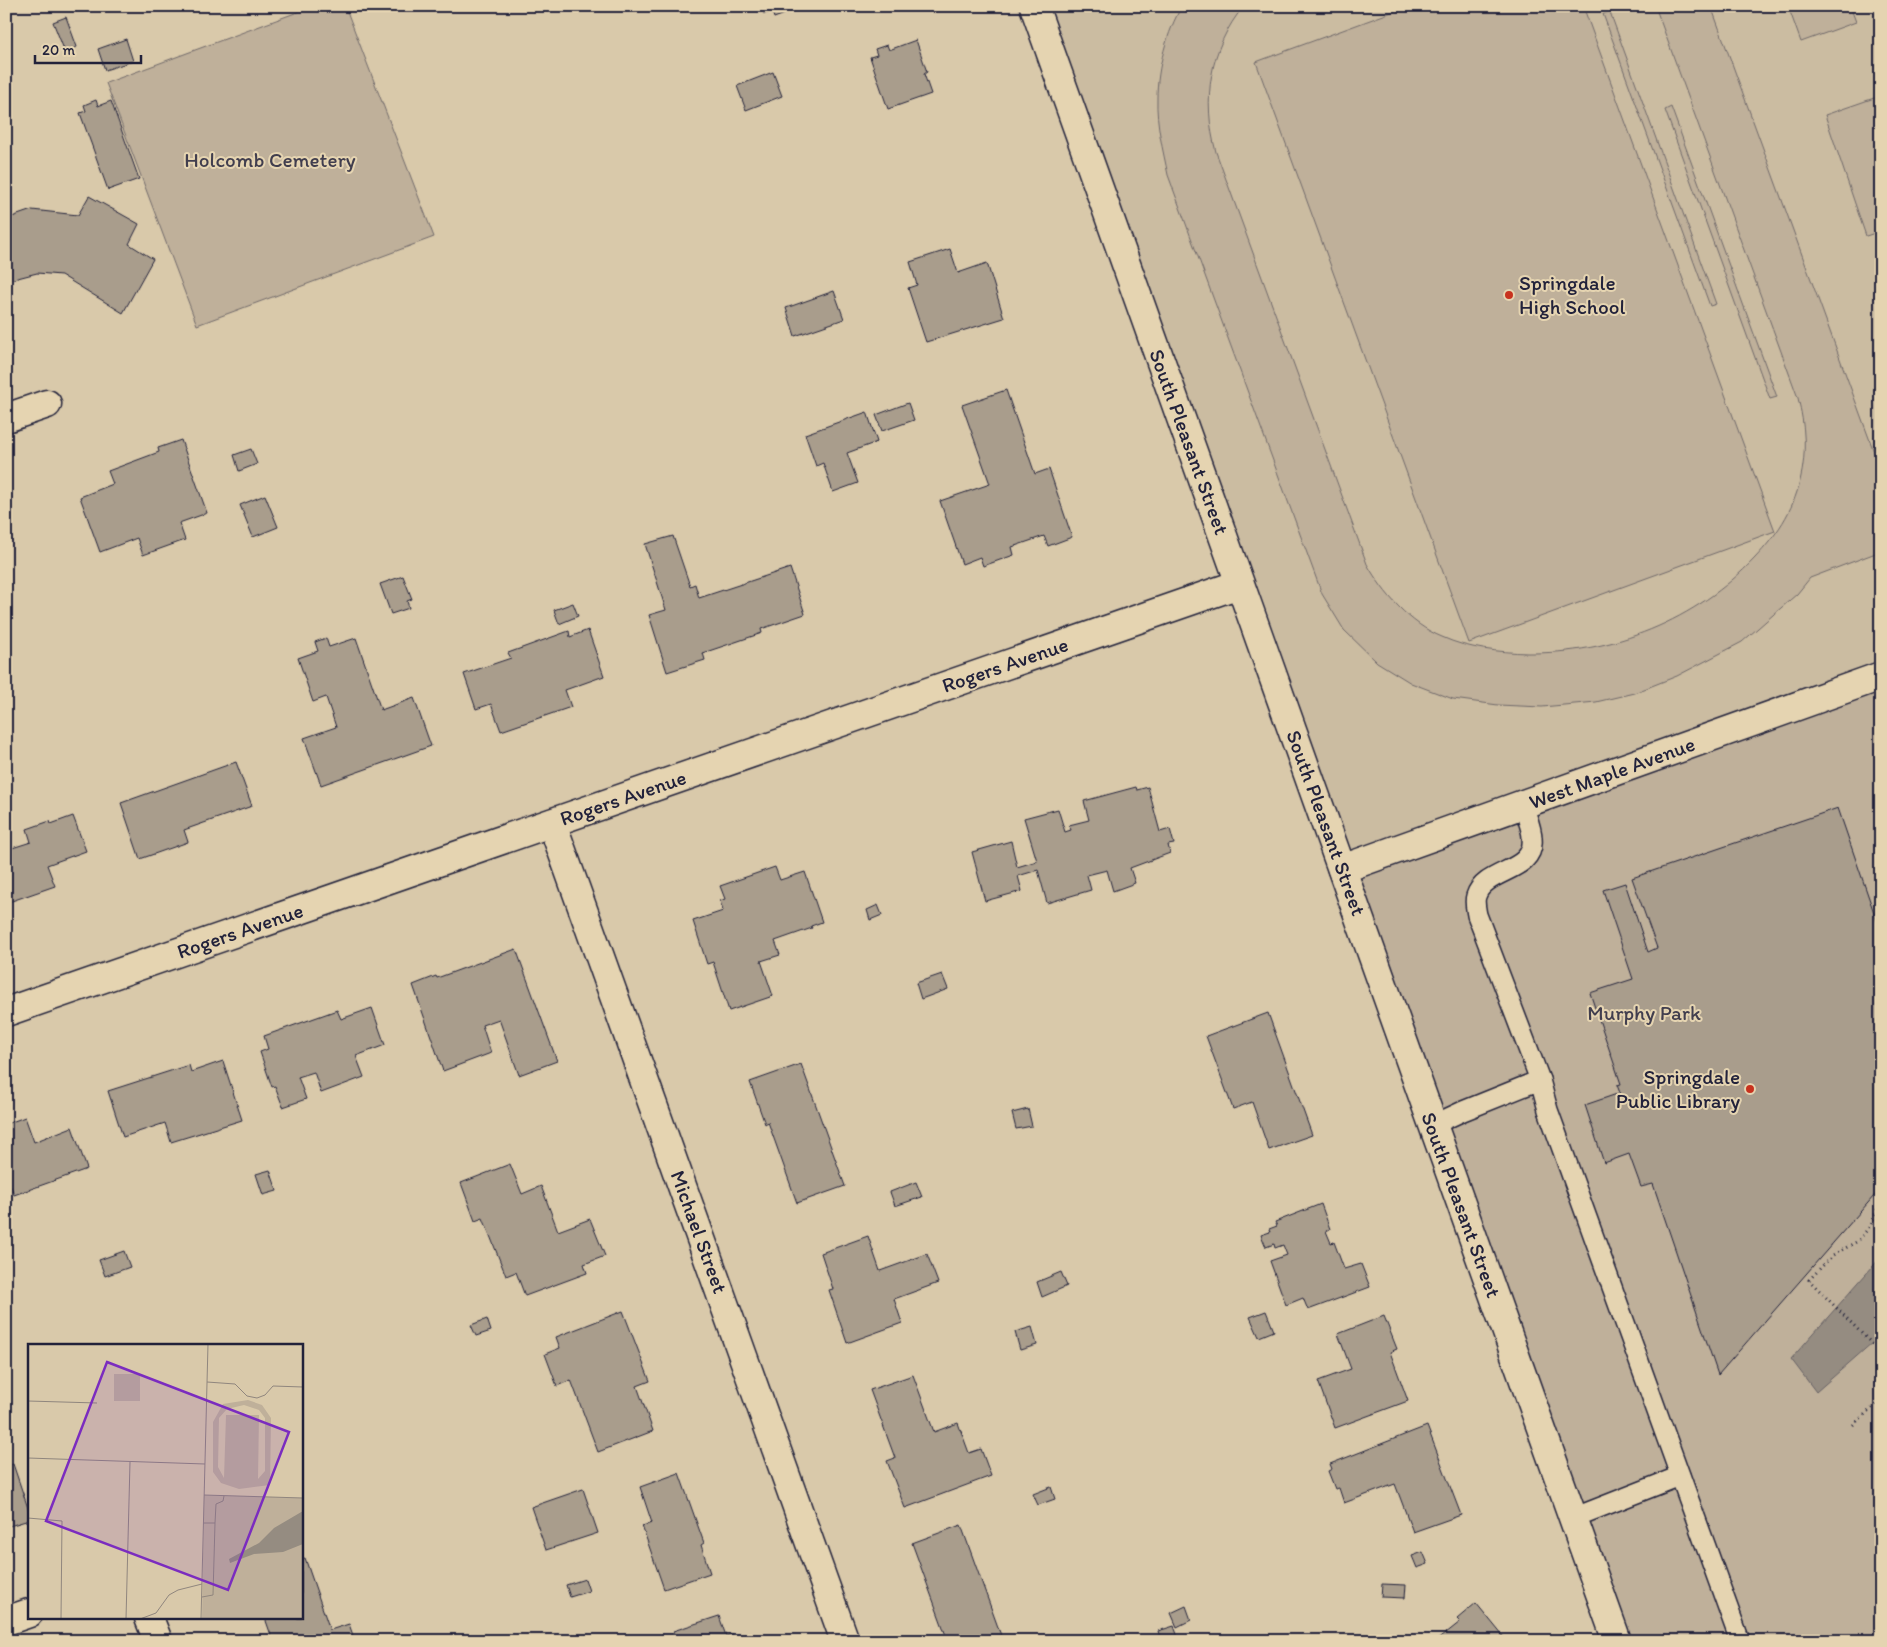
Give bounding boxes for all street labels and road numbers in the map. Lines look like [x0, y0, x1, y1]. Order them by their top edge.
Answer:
street label: South Pleasant Street [1144, 346, 1235, 538]
street label: Rogers Avenue [938, 631, 1071, 698]
street label: South Pleasant Street [1281, 727, 1372, 919]
street label: West Maple Avenue [1525, 731, 1698, 814]
street label: Rogers Avenue [556, 764, 689, 831]
street label: Rogers Avenue [173, 897, 306, 964]
street label: South Pleasant Street [1416, 1109, 1507, 1301]
street label: Michael Street [666, 1167, 733, 1297]

